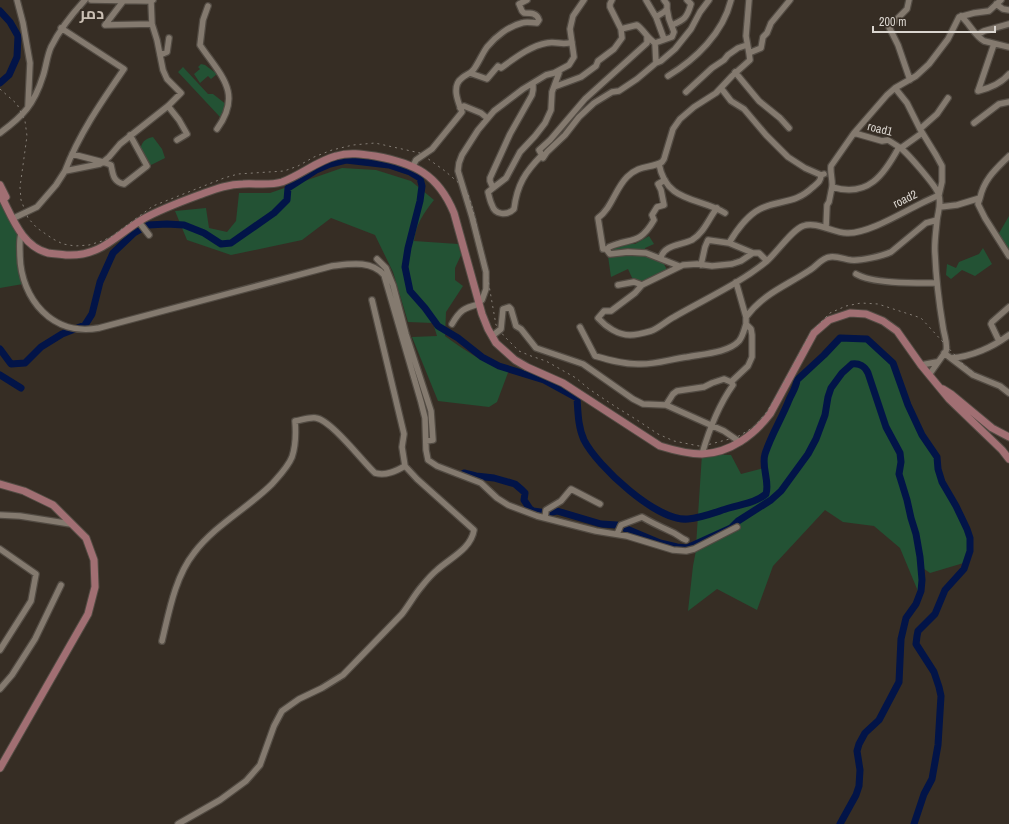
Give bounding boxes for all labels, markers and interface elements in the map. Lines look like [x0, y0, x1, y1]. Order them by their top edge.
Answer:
district label: دمر [79, 2, 104, 24]
scale bar [873, 8, 995, 34]
text: 200 m [879, 14, 906, 30]
street label: road1 [866, 118, 895, 140]
street label: road2 [890, 186, 920, 212]

